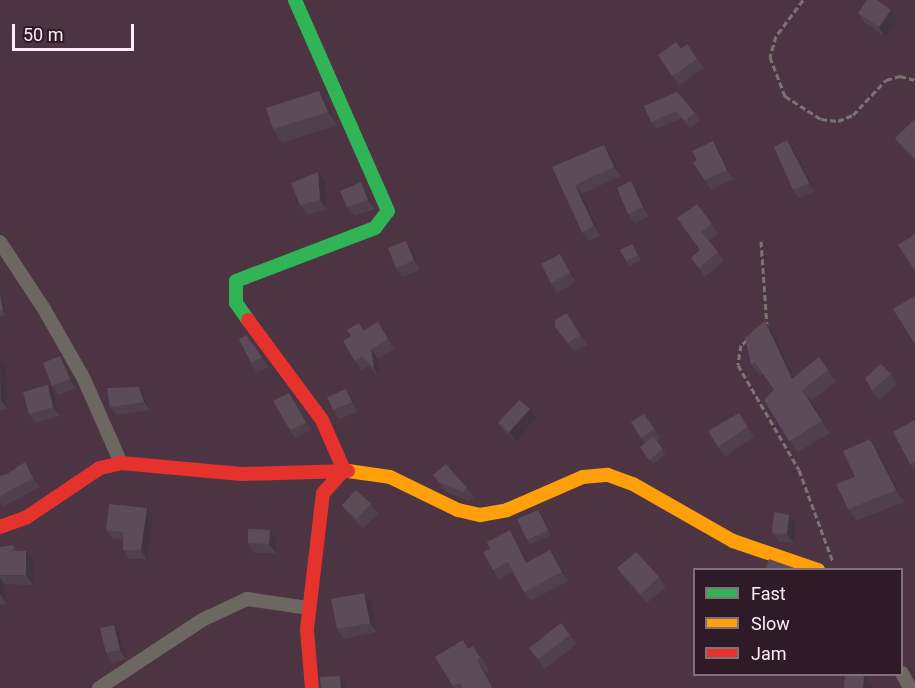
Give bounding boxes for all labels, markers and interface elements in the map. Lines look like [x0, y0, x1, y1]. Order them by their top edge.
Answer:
scale bar [15, 12, 136, 50]
text: 50 m [23, 24, 63, 45]
legend [693, 568, 903, 676]
text: Fast [751, 583, 786, 604]
text: Slow [751, 613, 790, 634]
text: Jam [751, 643, 787, 664]

